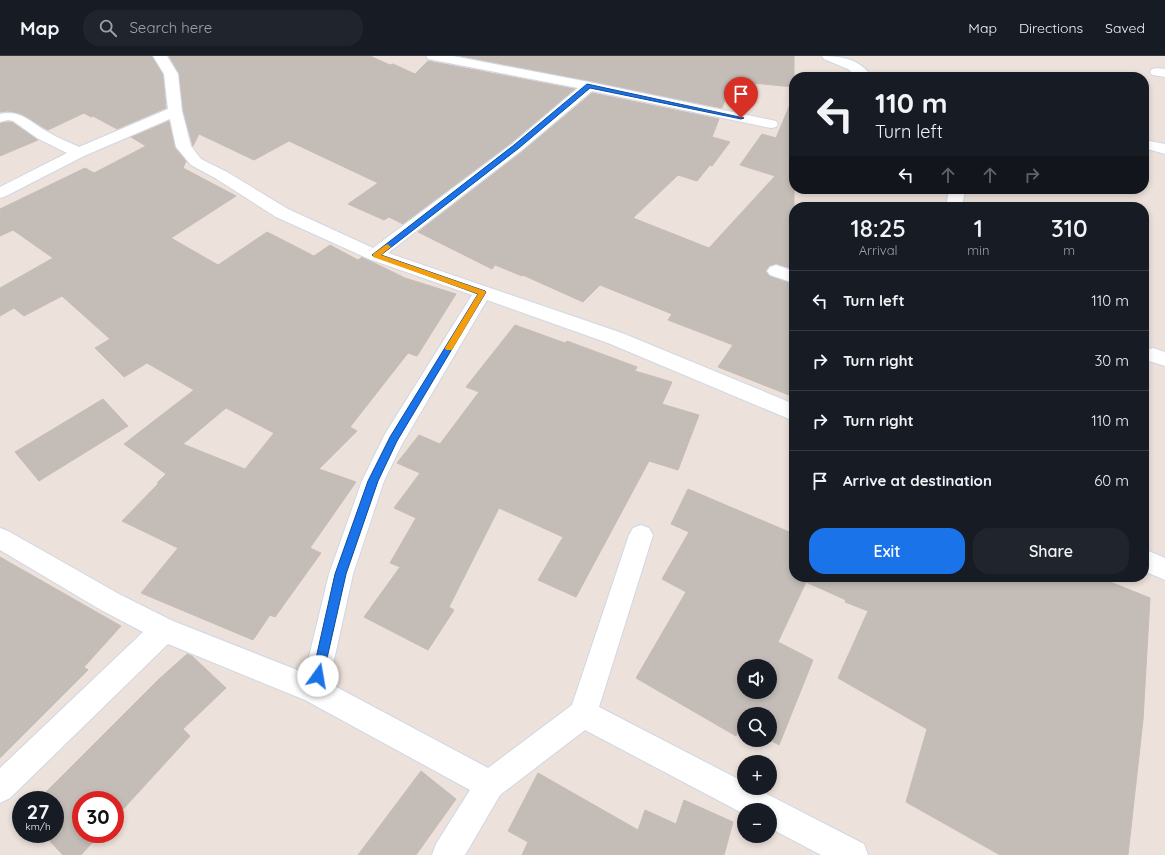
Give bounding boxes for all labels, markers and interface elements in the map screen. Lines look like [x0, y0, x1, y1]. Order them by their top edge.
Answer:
search box [83, 10, 363, 46]
text: Map [20, 16, 59, 40]
icon: search [97, 17, 119, 39]
text: Search here [129, 18, 212, 37]
text: Map [968, 19, 997, 37]
text: Directions [1019, 19, 1083, 37]
text: Saved [1105, 19, 1145, 37]
pin [724, 77, 758, 118]
icon: arrive [730, 83, 752, 105]
text: 110 m [875, 85, 948, 120]
icon: left [809, 88, 861, 140]
text: Turn left [875, 120, 943, 143]
icon: left [895, 164, 917, 186]
icon: ahead [937, 164, 959, 186]
icon: ahead [979, 164, 1001, 186]
icon: right [1021, 164, 1043, 186]
text: 18:25 [851, 213, 906, 243]
text: 1 [974, 213, 983, 243]
text: 310 [1051, 213, 1087, 243]
text: Arrival [859, 242, 898, 258]
text: min [967, 242, 989, 258]
text: m [1063, 242, 1075, 258]
icon: left [809, 290, 831, 312]
text: Turn left [843, 291, 905, 310]
text: 110 m [1091, 291, 1129, 310]
icon: right [809, 350, 831, 372]
text: Turn right [843, 351, 914, 370]
text: 30 m [1094, 351, 1129, 370]
icon: right [809, 410, 831, 432]
text: Turn right [843, 411, 914, 430]
text: 110 m [1091, 411, 1129, 430]
icon: arrive [809, 470, 831, 492]
text: Arrive at destination [843, 471, 992, 490]
text: 60 m [1094, 471, 1129, 490]
button: Exit [809, 528, 965, 574]
button: Share [973, 528, 1129, 574]
position arrow [297, 655, 339, 697]
map controls [737, 659, 777, 843]
button: sound [737, 659, 777, 699]
button: search [737, 707, 777, 747]
button: + [737, 755, 777, 795]
speed limit sign: 30 [72, 791, 124, 843]
text: 27 [27, 799, 49, 824]
button: − [737, 803, 777, 843]
text: km/h [25, 820, 51, 833]

